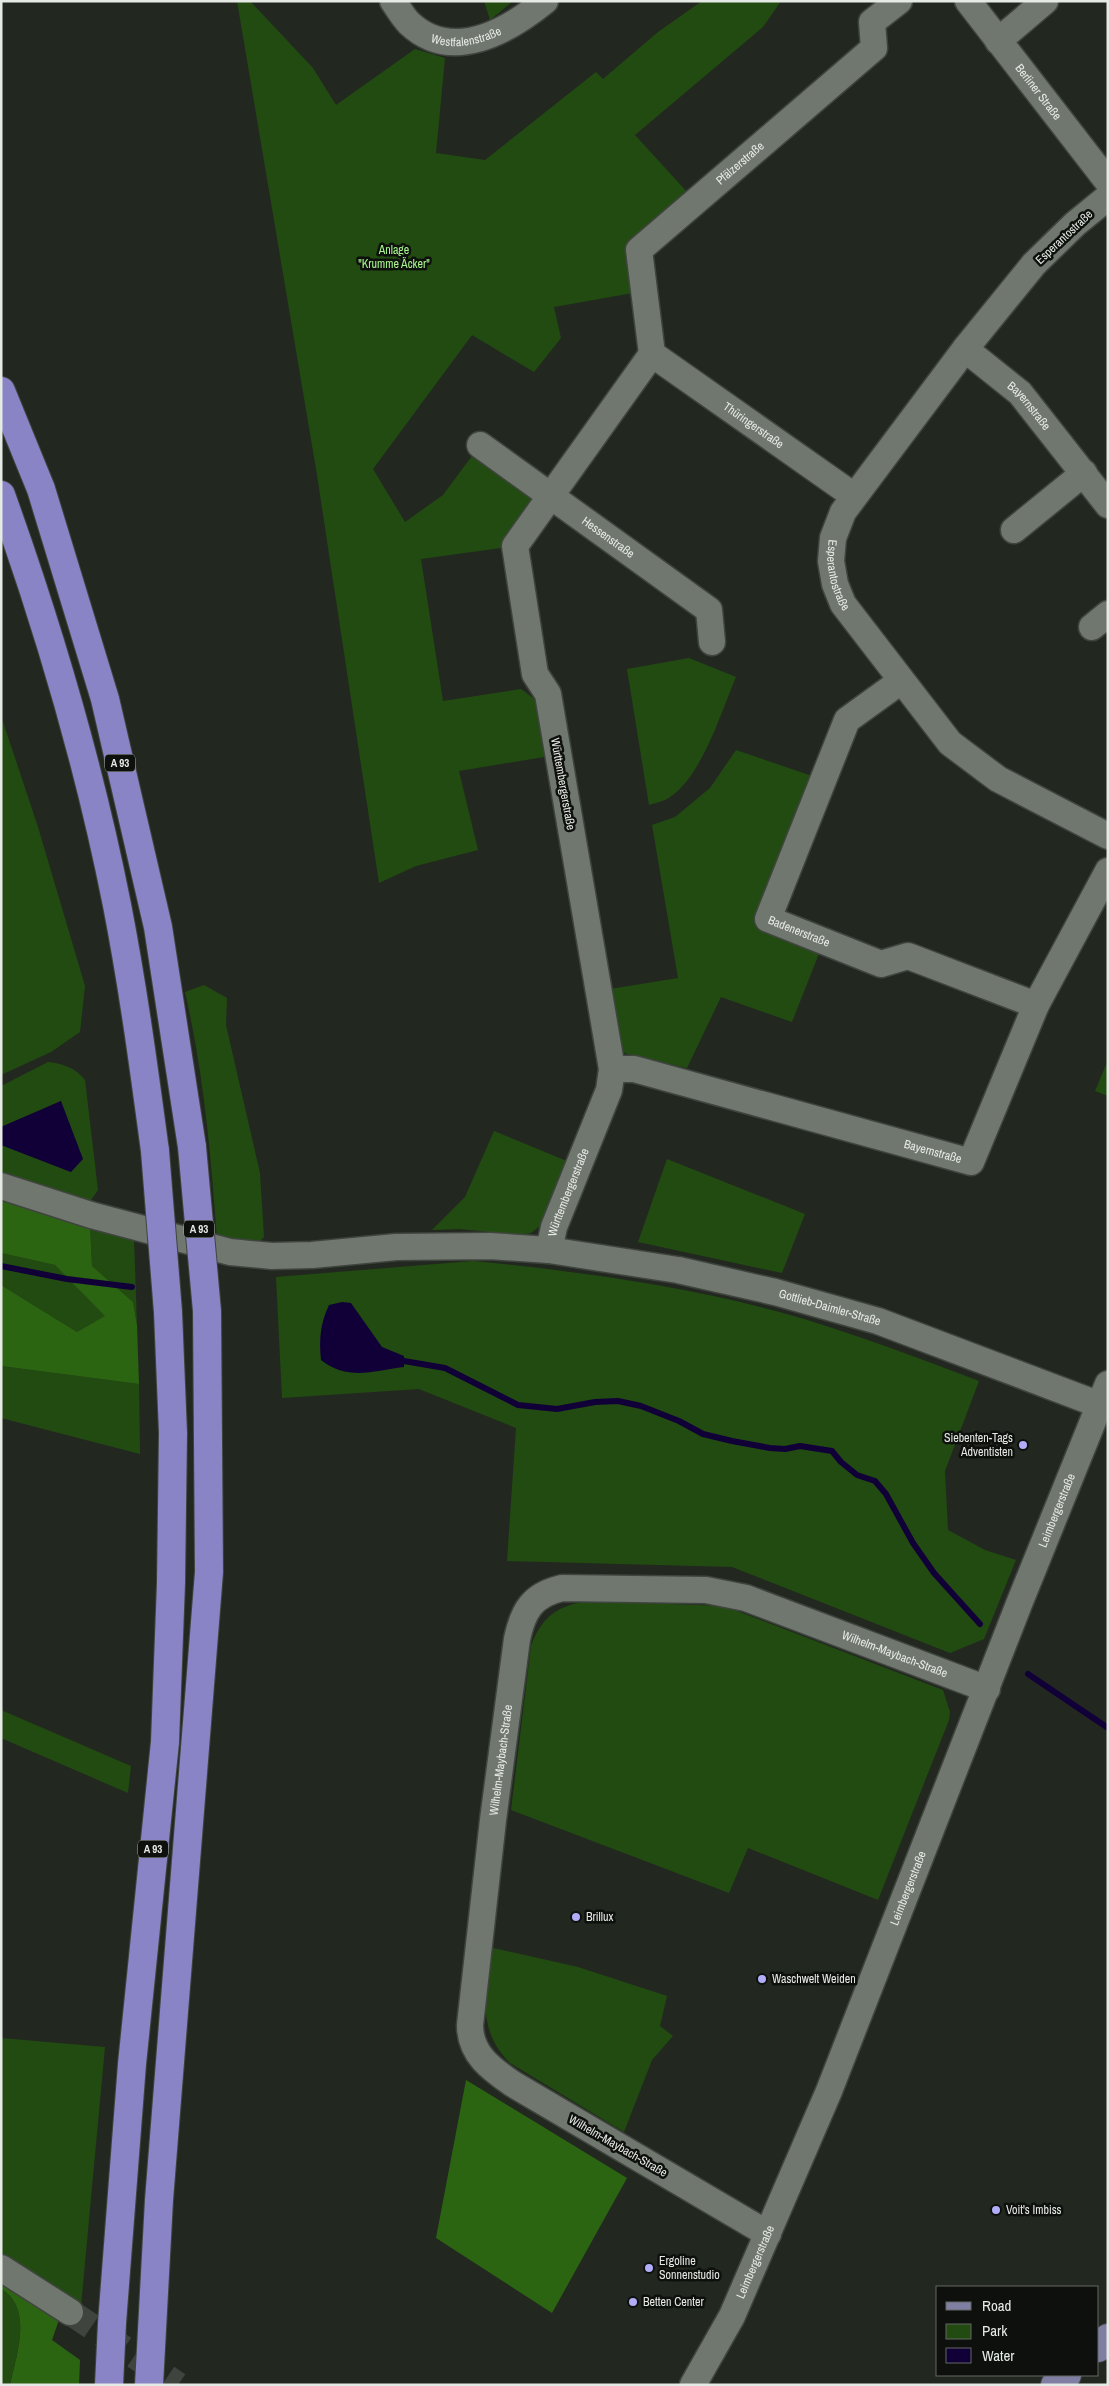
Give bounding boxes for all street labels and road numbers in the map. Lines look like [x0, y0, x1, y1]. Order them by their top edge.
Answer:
street label: Westfalenstraße [429, 23, 504, 50]
street label: Berliner Straße [1012, 61, 1065, 123]
street label: Pfälzerstraße [713, 138, 767, 188]
street label: Esperantostraße [1032, 206, 1096, 268]
street label: Bayernstraße [1004, 378, 1054, 433]
street label: Thüringerstraße [720, 398, 787, 452]
street label: Hessenstraße [579, 513, 638, 562]
street label: Esperantostraße [823, 539, 853, 614]
street label: Württembergerstraße [547, 737, 579, 831]
road number: A 93 [105, 754, 135, 771]
street label: Badenerstraße [766, 912, 832, 951]
street label: Bayernstraße [902, 1136, 963, 1167]
street label: Württembergerstraße [544, 1146, 593, 1238]
road number: A 93 [184, 1220, 214, 1238]
street label: Gottlieb-Daimler-Straße [777, 1285, 883, 1329]
street label: Leimbergerstraße [1035, 1471, 1079, 1550]
street label: Wilhelm-Maybach-Straße [840, 1627, 950, 1681]
street label: Wilhelm-Maybach-Straße [486, 1704, 516, 1817]
road number: A 93 [138, 1840, 168, 1858]
street label: Leimbergerstraße [886, 1849, 930, 1928]
street label: Wilhelm-Maybach-Straße [566, 2111, 670, 2181]
street label: Leimbergerstraße [732, 2223, 778, 2301]

